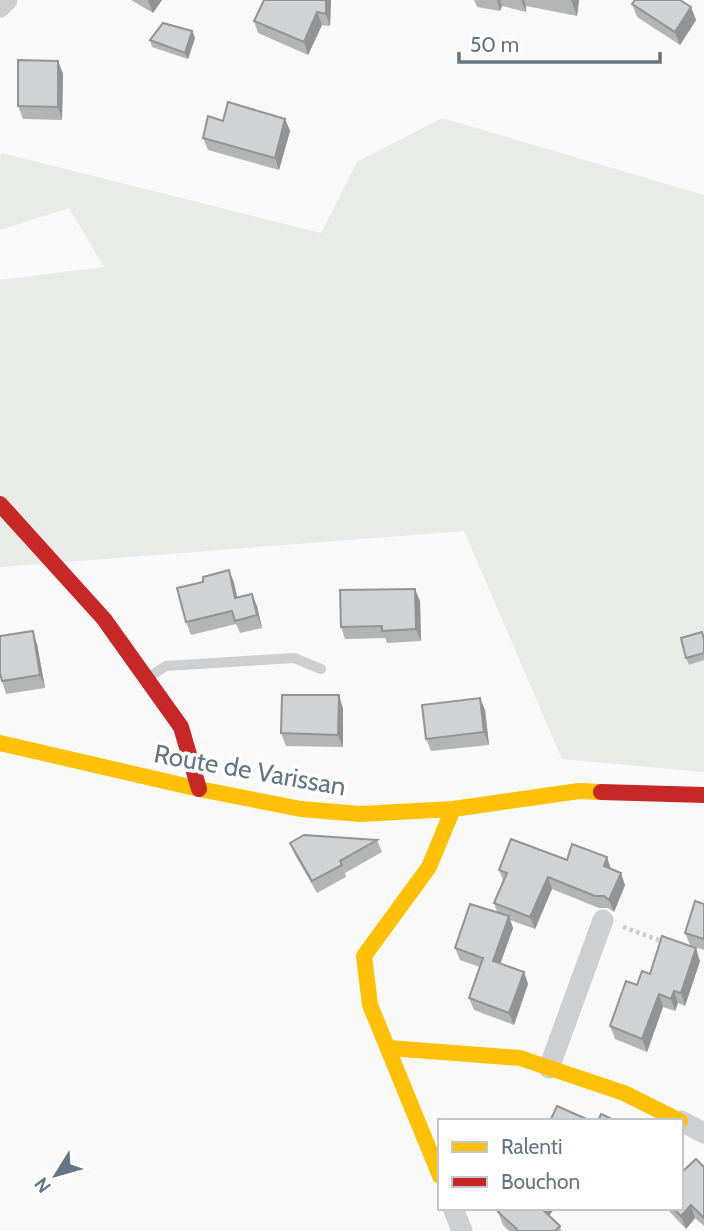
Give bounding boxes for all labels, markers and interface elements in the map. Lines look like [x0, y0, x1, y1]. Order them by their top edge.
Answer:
scale bar [459, 21, 660, 65]
text: 50 m [470, 32, 519, 57]
street label: Route de Varissan [152, 737, 348, 803]
legend [438, 1119, 683, 1210]
text: Ralenti [501, 1134, 562, 1159]
north arrow [21, 1140, 91, 1210]
text: Bouchon [501, 1169, 580, 1194]
text: N [30, 1173, 56, 1197]

